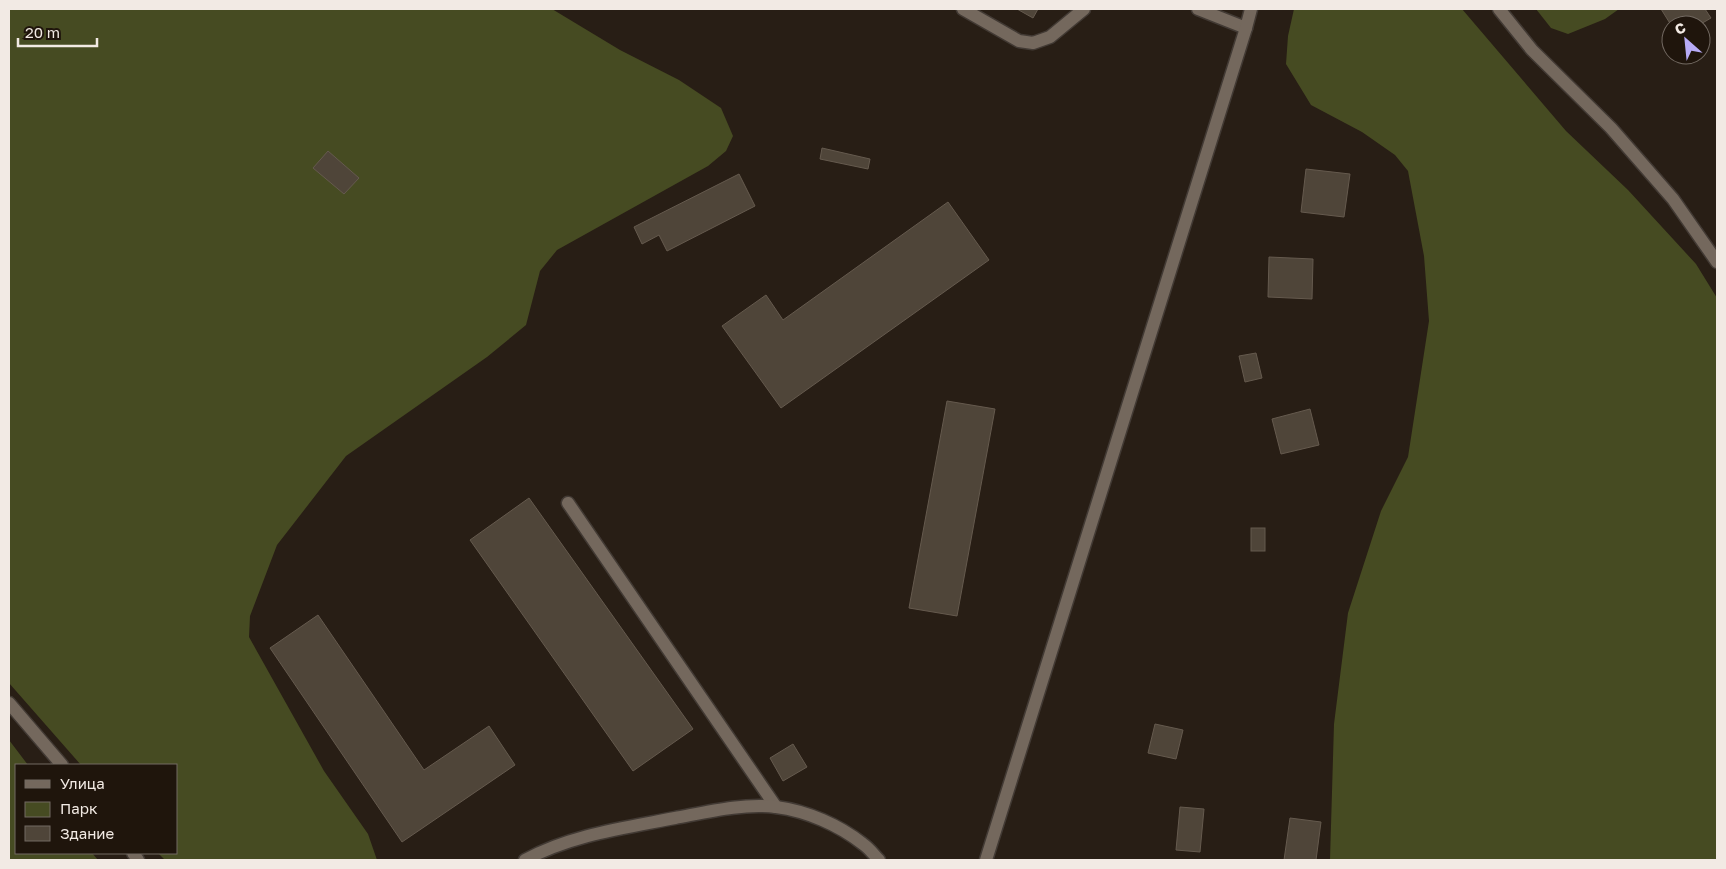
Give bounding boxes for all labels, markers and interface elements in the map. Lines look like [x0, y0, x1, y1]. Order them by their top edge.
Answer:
scale bar [18, 15, 96, 47]
north arrow [1661, 15, 1711, 65]
text: С [1672, 18, 1688, 38]
text: 20 m [25, 23, 60, 41]
legend [15, 764, 178, 854]
text: Улица [60, 774, 105, 792]
text: Парк [60, 799, 98, 817]
text: Здание [60, 824, 114, 842]

